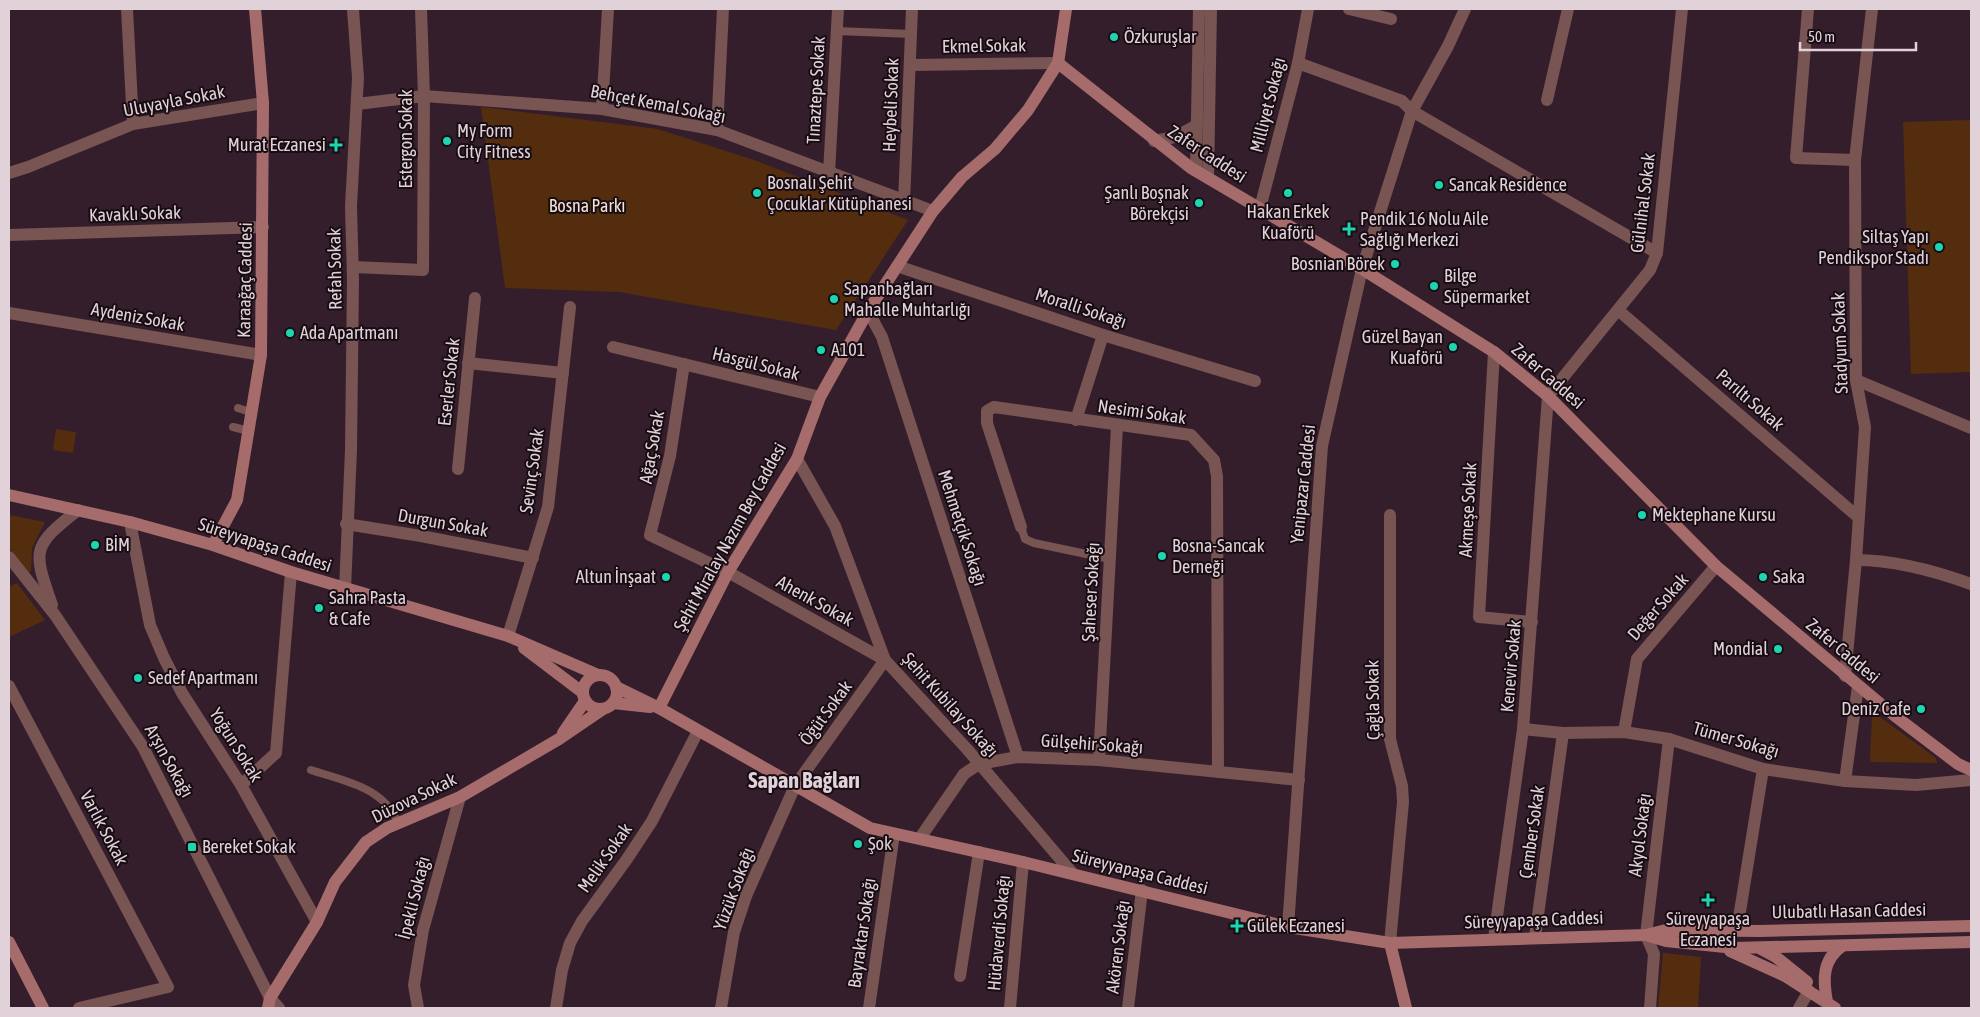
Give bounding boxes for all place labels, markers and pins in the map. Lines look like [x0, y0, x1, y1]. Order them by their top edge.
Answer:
place label: Özkuruşlar [1124, 26, 1197, 47]
marker: Özkuruşlar [1108, 31, 1120, 43]
place label: My Form City Fitness [457, 120, 531, 162]
place label: Murat Eczanesi [228, 134, 326, 155]
marker: My Form City Fitness [441, 135, 453, 147]
marker: Murat Eczanesi [330, 139, 342, 151]
place label: Bosnalı Şehit Çocuklar Kütüphanesi [767, 172, 912, 214]
place label: Sancak Residence [1449, 174, 1567, 195]
marker: Sancak Residence [1433, 179, 1445, 191]
place label: Şanlı Boşnak Börekçisi [1105, 182, 1189, 224]
marker: Bosnalı Şehit Çocuklar Kütüphanesi [751, 187, 763, 199]
marker: Hakan Erkek Kuaförü [1282, 187, 1294, 199]
marker: Şanlı Boşnak Börekçisi [1193, 197, 1205, 209]
place label: Hakan Erkek Kuaförü [1247, 201, 1330, 243]
place label: Pendik 16 Nolu Aile Sağlığı Merkezi [1360, 208, 1489, 250]
marker: Pendik 16 Nolu Aile Sağlığı Merkezi [1342, 222, 1356, 236]
place label: Siltaş Yapı Pendikspor Stadı [1818, 226, 1929, 268]
marker: Siltaş Yapı Pendikspor Stadı [1933, 241, 1945, 253]
place label: Bosnian Börek [1291, 253, 1385, 274]
marker: Bosnian Börek [1389, 258, 1401, 270]
place label: Bilge Süpermarket [1444, 265, 1530, 307]
place label: Sapanbağları Mahalle Muhtarlığı [844, 278, 971, 320]
marker: Bilge Süpermarket [1428, 280, 1440, 292]
marker: Sapanbağları Mahalle Muhtarlığı [828, 293, 840, 305]
place label: Ada Apartmanı [300, 322, 398, 343]
place label: Güzel Bayan Kuaförü [1362, 326, 1443, 368]
marker: Ada Apartmanı [284, 327, 296, 339]
place label: A101 [831, 339, 865, 360]
marker: Güzel Bayan Kuaförü [1447, 341, 1459, 353]
marker: A101 [815, 344, 827, 356]
place label: Mektephane Kursu [1652, 504, 1776, 525]
marker: Mektephane Kursu [1636, 509, 1648, 521]
place label: BİM [105, 534, 130, 555]
place label: Bosna-Sancak Derneği [1172, 535, 1265, 577]
marker: BİM [89, 539, 101, 551]
marker: Bosna-Sancak Derneği [1156, 550, 1168, 562]
place label: Altun İnşaat [576, 566, 656, 587]
place label: Saka [1773, 566, 1805, 587]
marker: Altun İnşaat [660, 571, 672, 583]
marker: Saka [1757, 571, 1769, 583]
place label: Sahra Pasta & Cafe [329, 587, 406, 629]
marker: Sahra Pasta & Cafe [313, 602, 325, 614]
place label: Mondial [1713, 638, 1768, 659]
marker: Mondial [1772, 643, 1784, 655]
place label: Sedef Apartmanı [148, 667, 258, 688]
marker: Sedef Apartmanı [132, 672, 144, 684]
place label: Deniz Cafe [1841, 698, 1911, 719]
marker: Deniz Cafe [1915, 703, 1927, 715]
place label: Şok [868, 833, 892, 854]
place label: Bereket Sokak [202, 836, 296, 857]
marker: Şok [852, 838, 864, 850]
marker: Bereket Sokak [186, 841, 198, 853]
marker: Süreyyapaşa Eczanesi [1702, 894, 1714, 906]
place label: Süreyyapaşa Eczanesi [1666, 908, 1750, 950]
place label: Gülek Eczanesi [1247, 915, 1345, 936]
marker: Gülek Eczanesi [1231, 920, 1243, 932]

